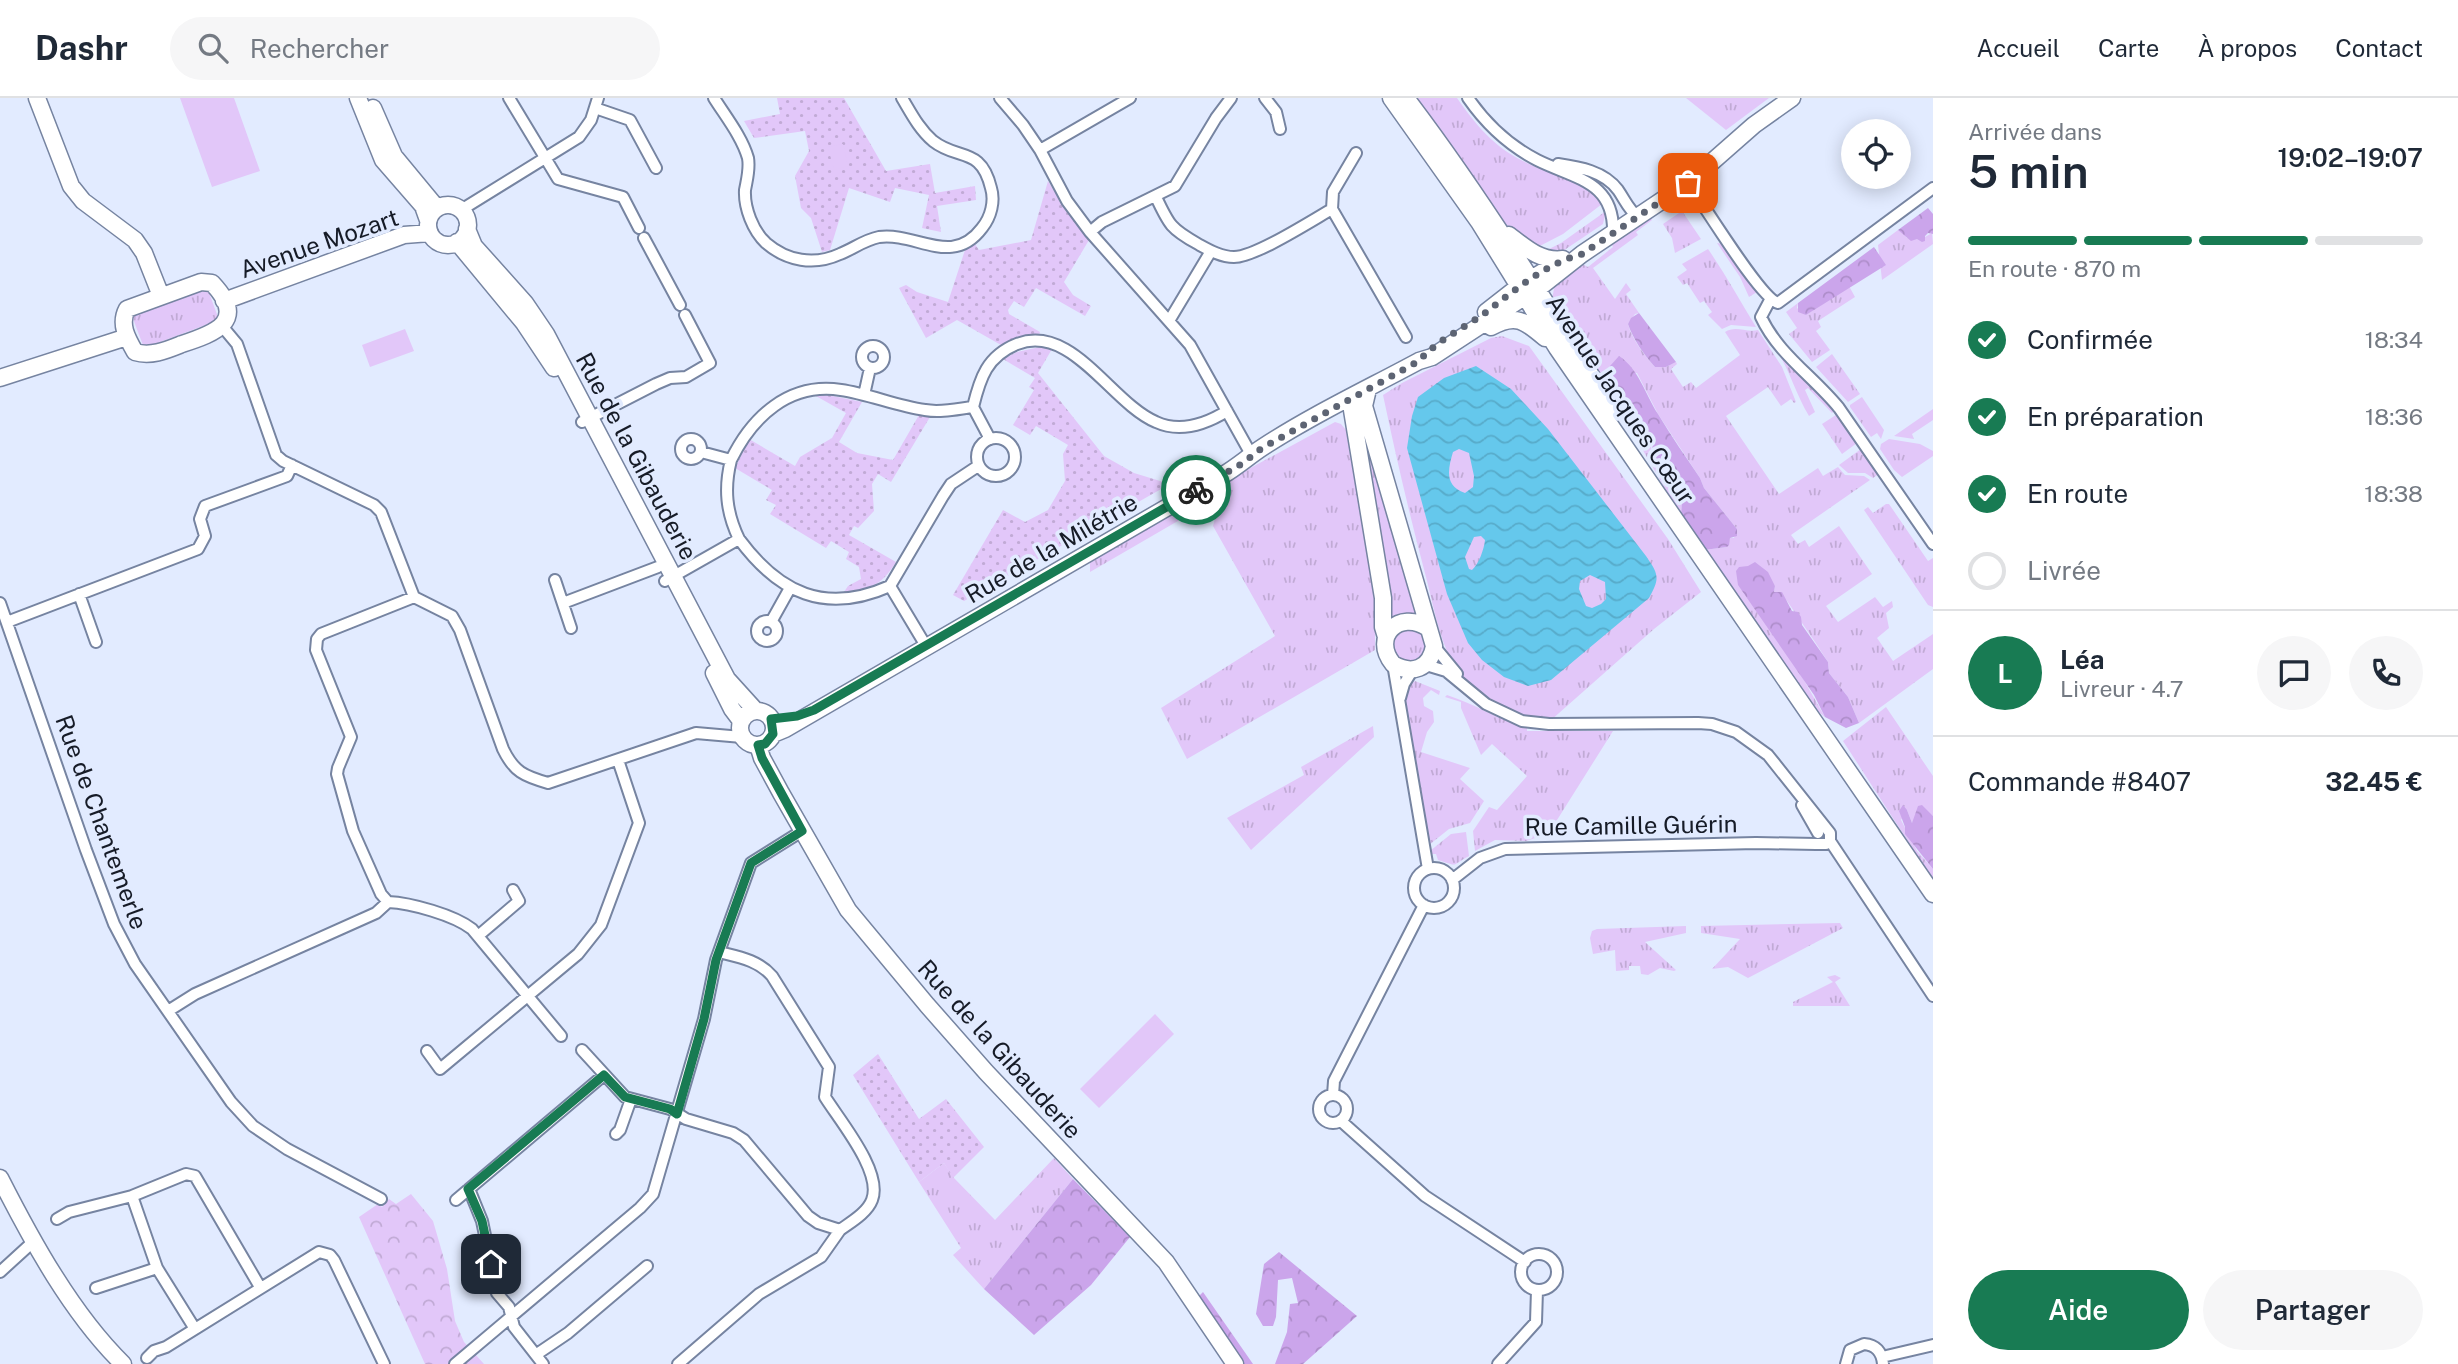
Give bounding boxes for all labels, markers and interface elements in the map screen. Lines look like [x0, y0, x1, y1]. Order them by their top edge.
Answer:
search box [170, 17, 660, 80]
text: Dashr [35, 29, 128, 67]
icon: search [194, 29, 232, 67]
text: Rechercher [250, 33, 389, 64]
text: Accueil [1977, 34, 2060, 62]
text: Carte [2098, 34, 2159, 62]
text: À propos [2197, 34, 2297, 62]
text: Contact [2335, 34, 2423, 62]
text: Arrivée dans [1968, 118, 2102, 145]
map controls [1841, 119, 1911, 189]
button: locate [1841, 119, 1911, 189]
text: 19:02–19:07 [2277, 142, 2423, 173]
text: 5 min [1968, 144, 2089, 198]
pin [1658, 153, 1718, 213]
icon: bag [1669, 164, 1707, 202]
street label: Avenue Mozart [236, 203, 402, 283]
text: En route · 870 m [1968, 255, 2141, 282]
street label: Avenue Jacques Cœur [1541, 289, 1701, 509]
icon: check [1968, 321, 2006, 359]
text: Confirmée [2027, 324, 2153, 355]
text: 18:34 [2365, 326, 2423, 353]
street label: Rue de la Gibauderie [570, 348, 704, 564]
icon: check [1968, 398, 2006, 436]
text: En préparation [2027, 401, 2204, 432]
text: 18:36 [2365, 403, 2423, 430]
courier [1161, 455, 1231, 525]
icon: bike [1177, 471, 1215, 509]
icon: check [1968, 475, 2006, 513]
text: En route [2027, 478, 2128, 509]
text: 18:38 [2364, 480, 2423, 507]
street label: Rue de la Milétrie [960, 487, 1142, 609]
text: Livrée [2027, 555, 2101, 586]
button: chat [2257, 636, 2331, 710]
button: phone [2349, 636, 2423, 710]
text: Léa [2060, 644, 2104, 675]
text: L [1997, 658, 2013, 689]
text: Livreur · 4.7 [2060, 675, 2183, 702]
street label: Rue de Chantemerle [50, 711, 154, 933]
text: Commande #8407 [1968, 766, 2191, 797]
text: 32.45 € [2325, 766, 2423, 797]
street label: Rue Camille Guérin [1524, 809, 1738, 841]
street label: Rue de la Gibauderie [912, 954, 1088, 1144]
pin [461, 1234, 521, 1294]
icon: home [472, 1245, 510, 1283]
button: Aide [1968, 1270, 2189, 1350]
button: Partager [2203, 1270, 2423, 1350]

